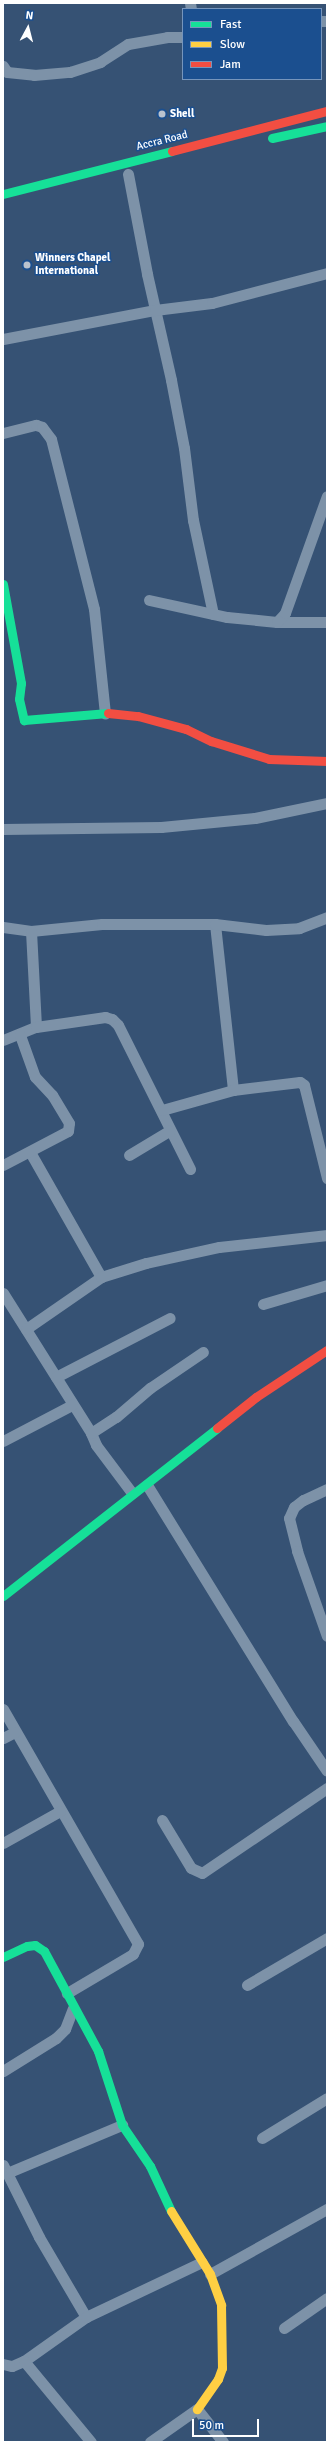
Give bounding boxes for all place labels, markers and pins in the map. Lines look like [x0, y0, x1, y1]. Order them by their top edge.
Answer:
place label: Shell [170, 107, 194, 121]
marker: Shell [157, 109, 167, 119]
place label: Winners Chapel International [35, 252, 111, 278]
marker: Winners Chapel International [22, 260, 32, 270]

